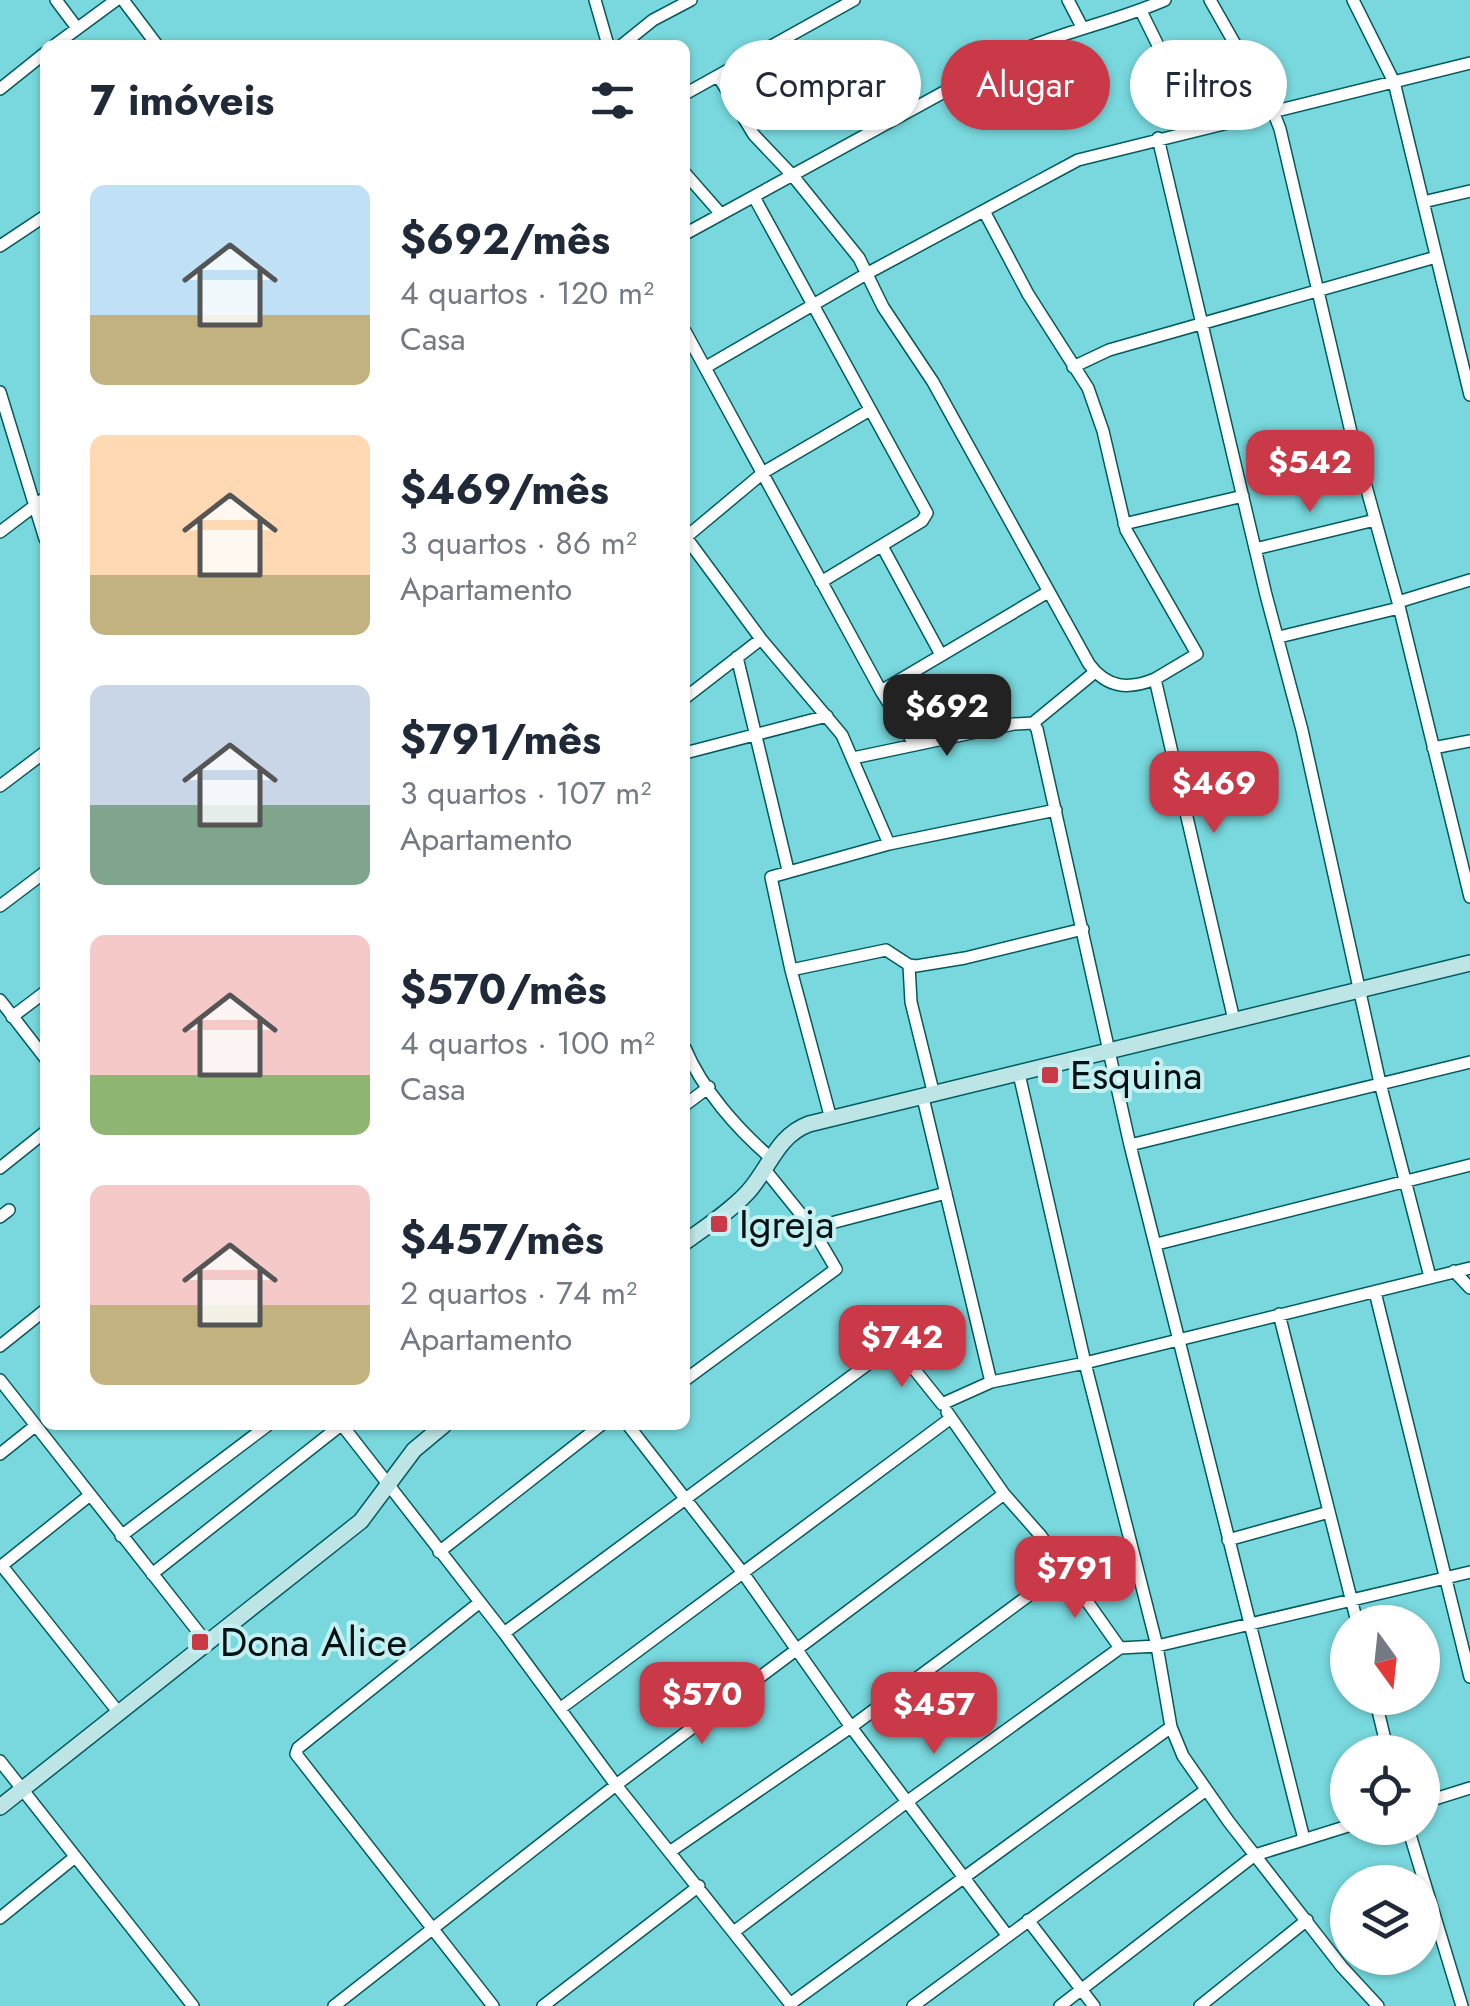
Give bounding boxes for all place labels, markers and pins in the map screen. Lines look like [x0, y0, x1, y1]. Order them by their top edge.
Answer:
pin: $542 [1251, 430, 1369, 515]
pin: $692 [888, 674, 1006, 759]
pin: $469 [1155, 751, 1273, 836]
place label: Esquina [1070, 1046, 1203, 1104]
marker: Esquina [1039, 1064, 1061, 1086]
place label: Igreja [739, 1195, 835, 1253]
marker: Igreja [708, 1213, 730, 1235]
pin: $742 [843, 1305, 961, 1390]
pin: $791 [1016, 1536, 1134, 1621]
place label: Dona Alice [220, 1613, 407, 1671]
marker: Dona Alice [189, 1631, 211, 1653]
pin: $570 [643, 1662, 761, 1747]
pin: $457 [875, 1672, 993, 1757]

